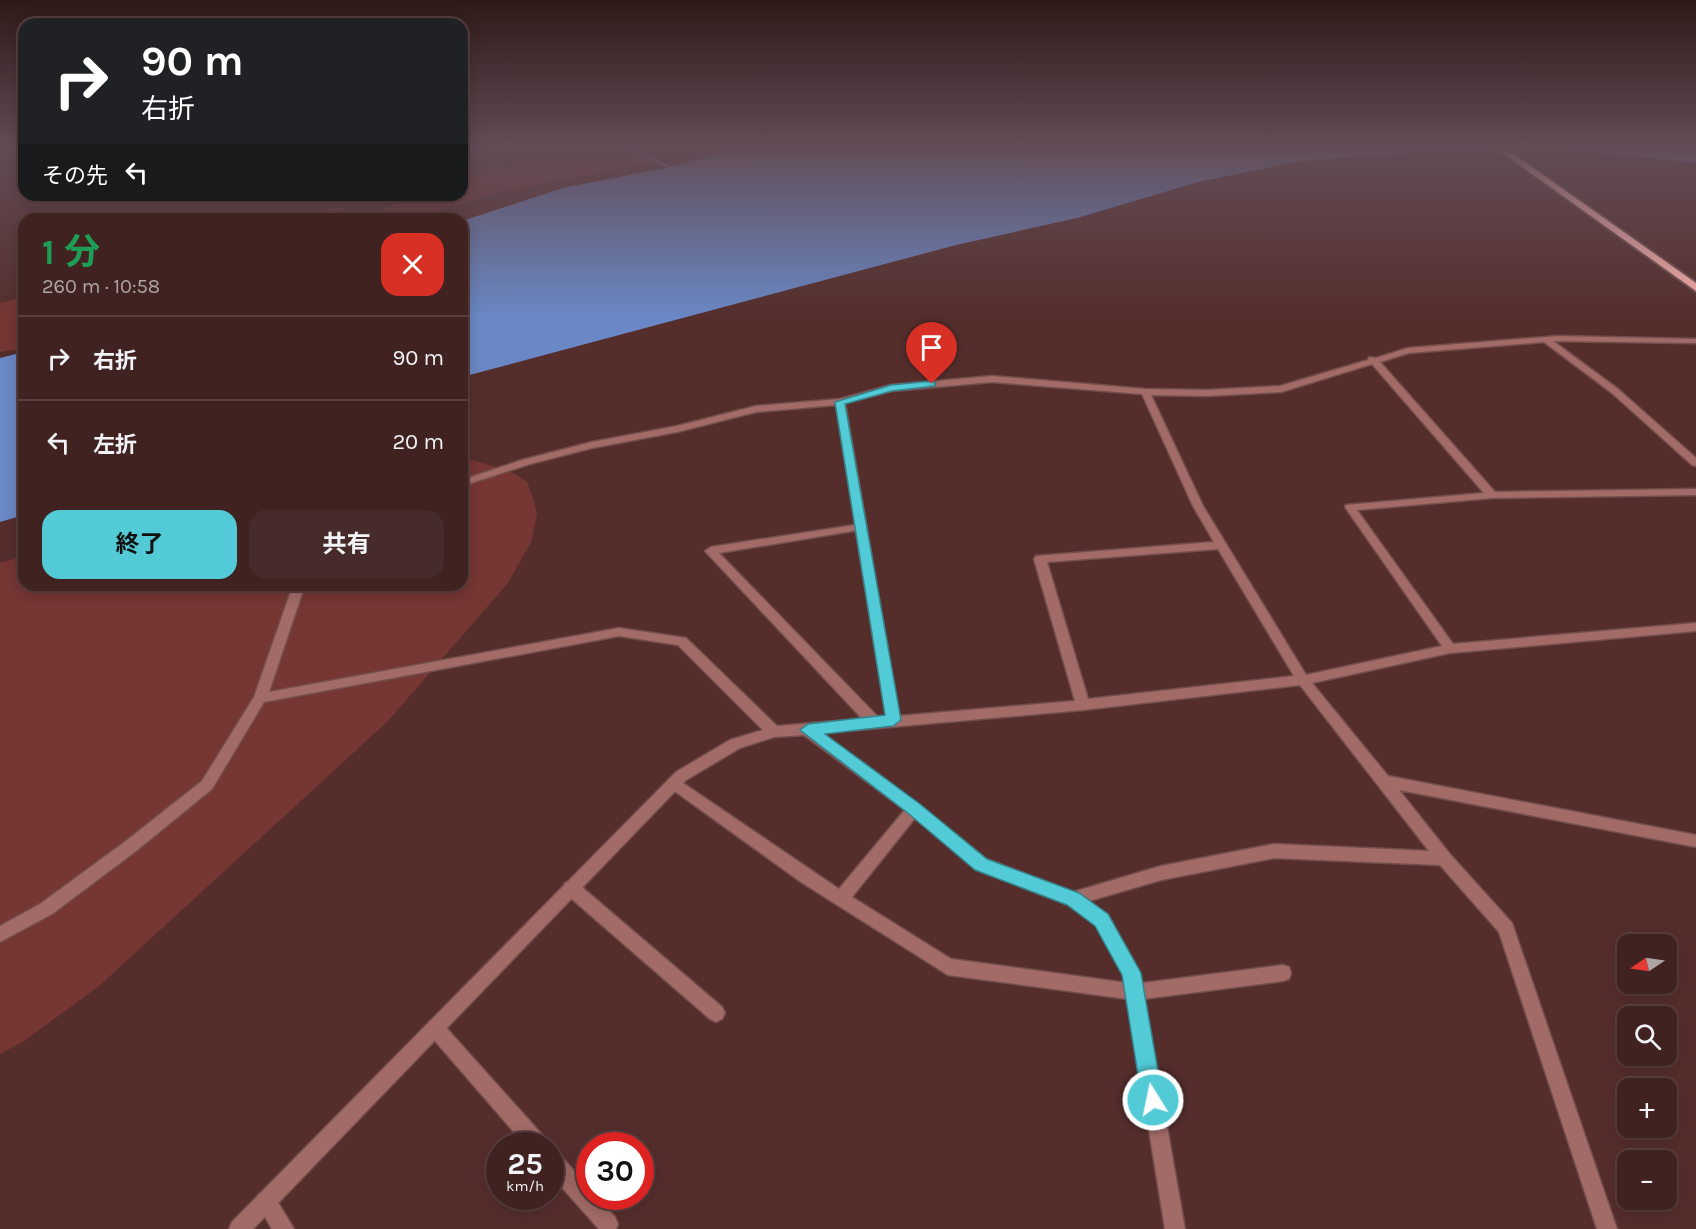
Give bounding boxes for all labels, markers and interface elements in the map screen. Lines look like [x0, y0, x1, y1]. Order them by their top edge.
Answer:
text: 90 m [141, 36, 244, 86]
icon: right [42, 42, 120, 120]
text: 右折 [141, 93, 195, 125]
icon: left [120, 156, 153, 189]
text: その先 [42, 163, 108, 189]
text: 1 分 [42, 231, 100, 273]
button: close [381, 233, 444, 296]
text: 260 m · 10:58 [42, 275, 160, 298]
pin [906, 322, 957, 384]
icon: arrive [915, 331, 948, 364]
icon: right [42, 342, 75, 375]
text: 90 m [392, 345, 444, 371]
text: 右折 [93, 348, 137, 374]
icon: left [42, 426, 75, 459]
text: 20 m [392, 429, 444, 455]
text: 左折 [93, 432, 137, 458]
button: 終了 [42, 510, 237, 579]
button: 共有 [249, 510, 444, 579]
north arrow [1617, 934, 1677, 994]
map controls [1617, 934, 1677, 1210]
button: search [1617, 1006, 1677, 1066]
position arrow [1121, 1068, 1185, 1132]
button: + [1617, 1078, 1677, 1138]
speed limit sign: 30 [576, 1132, 654, 1210]
text: 25 [507, 1146, 543, 1182]
button: − [1617, 1150, 1677, 1210]
text: km/h [506, 1177, 544, 1195]

